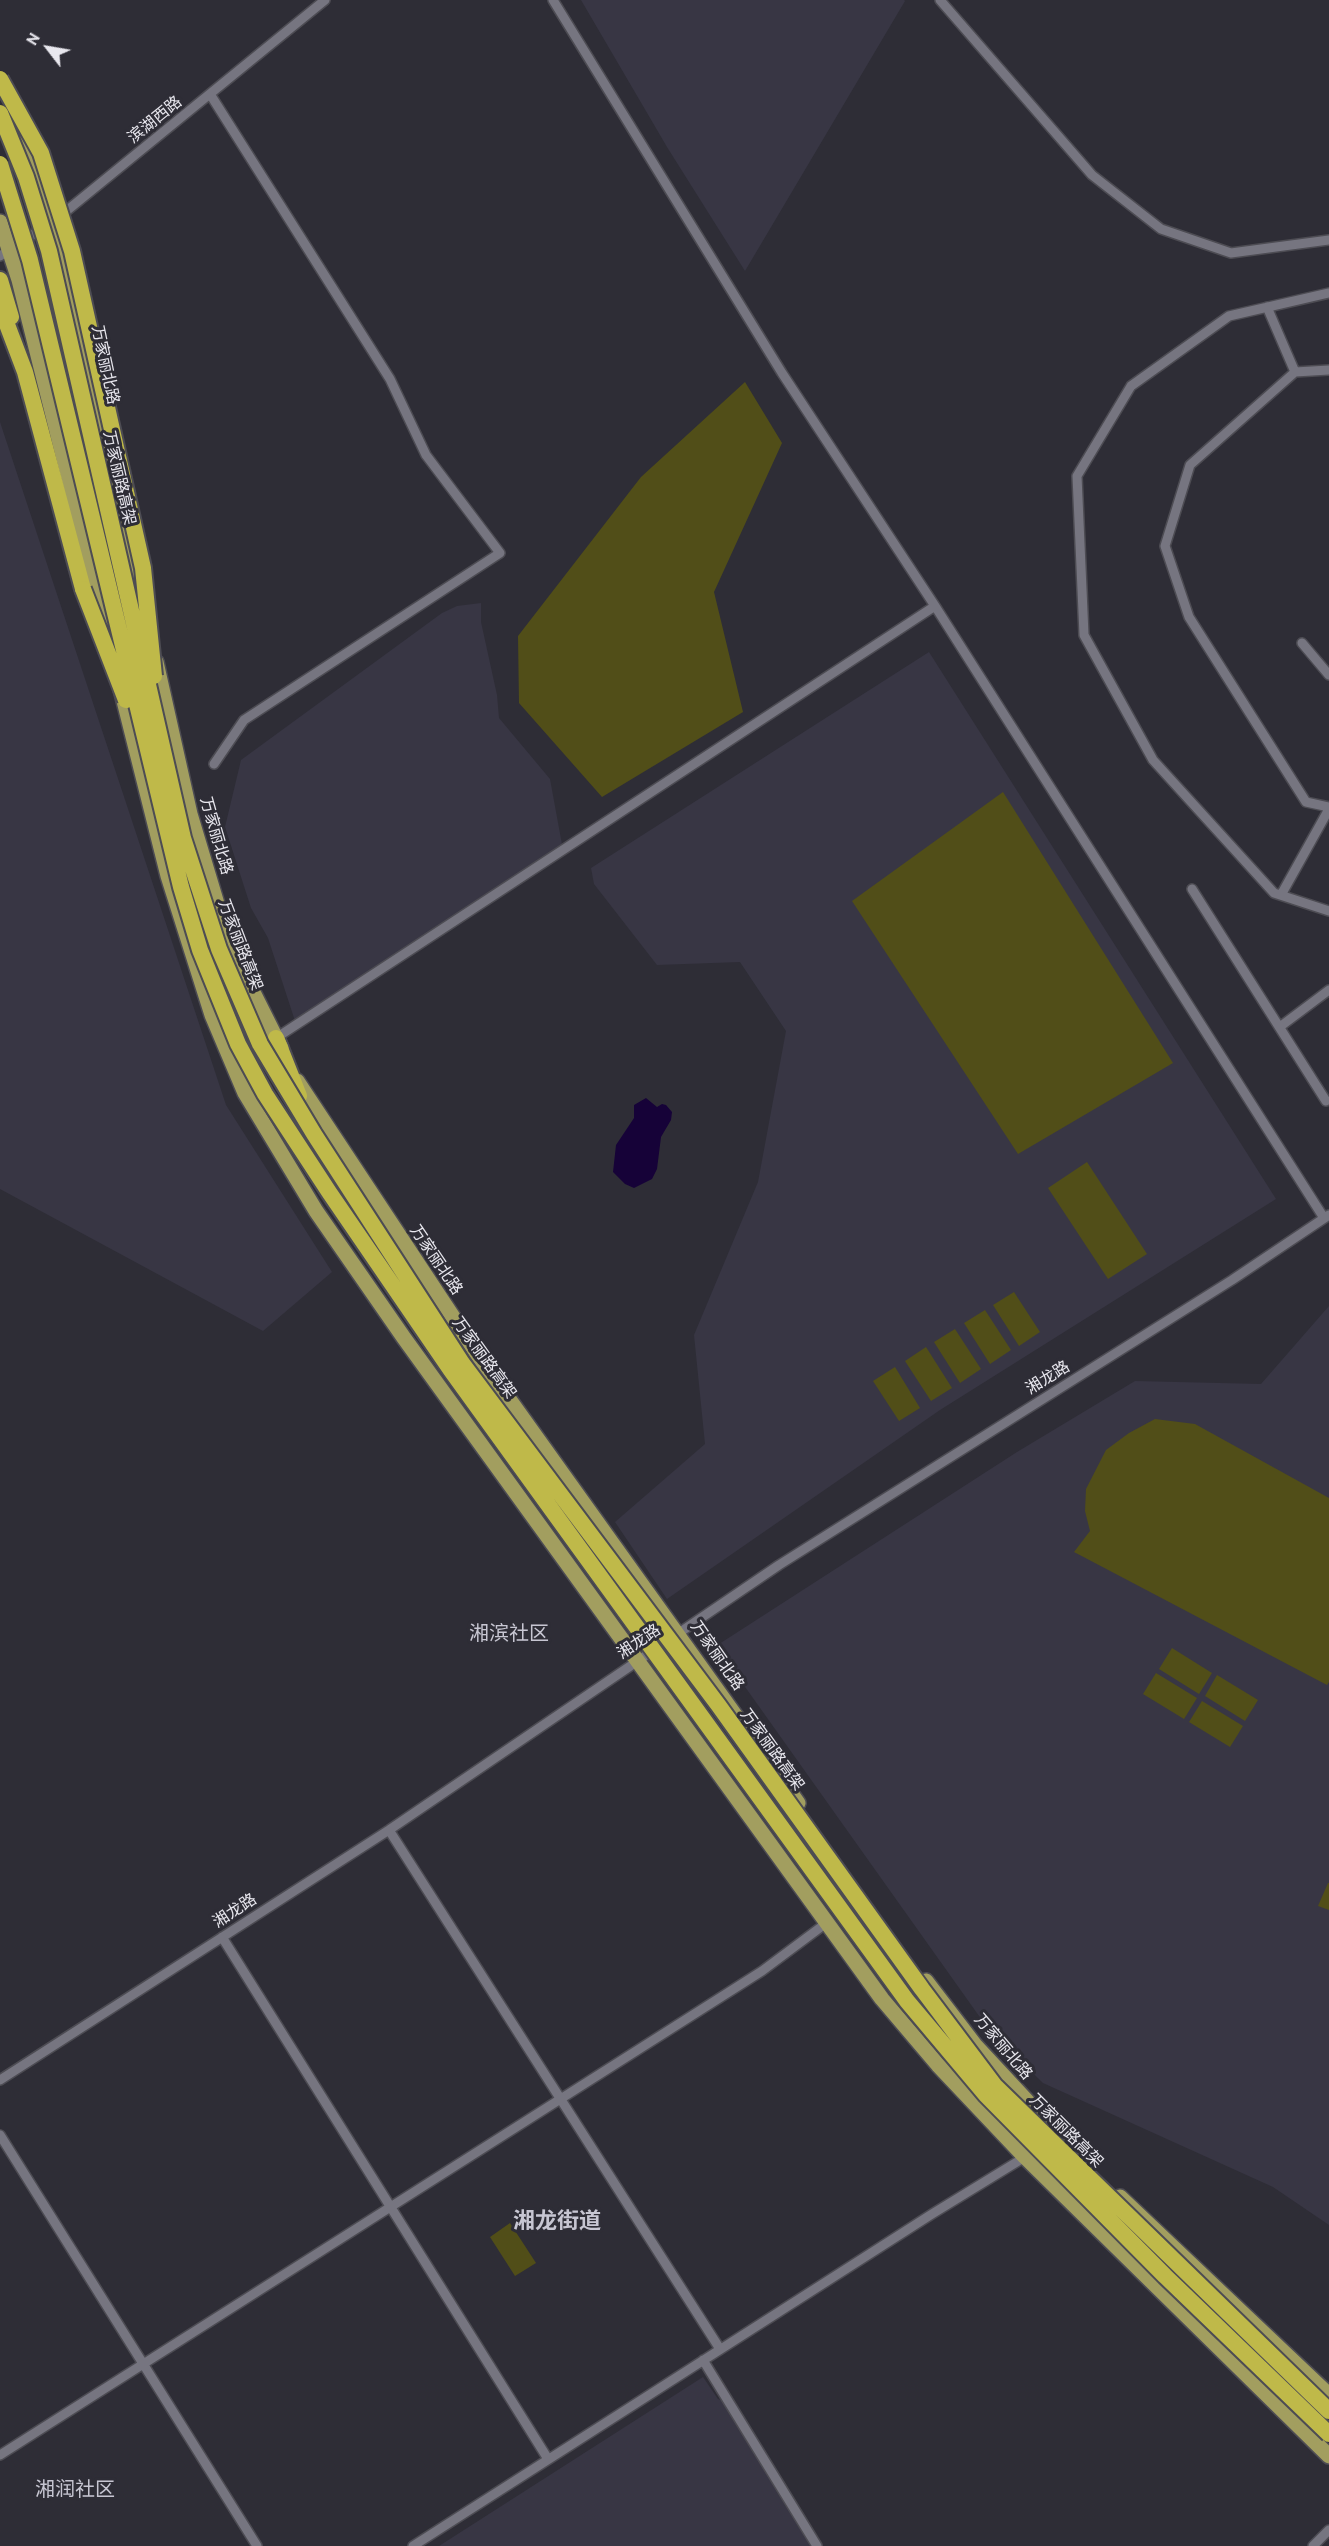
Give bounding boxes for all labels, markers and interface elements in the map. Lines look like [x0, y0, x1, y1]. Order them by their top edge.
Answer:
north arrow [18, 18, 78, 78]
text: N [21, 29, 44, 48]
street label: 滨湖西路 [124, 92, 186, 148]
street label: 万家丽北路 [87, 324, 123, 406]
street label: 万家丽路高架 [99, 429, 139, 527]
street label: 万家丽北路 [196, 795, 236, 877]
street label: 万家丽路高架 [214, 897, 266, 993]
street label: 万家丽北路 [406, 1221, 466, 1299]
street label: 万家丽路高架 [448, 1314, 520, 1402]
street label: 湘龙路 [1023, 1357, 1073, 1399]
street label: 万家丽北路 [686, 1618, 748, 1694]
street label: 湘龙路 [614, 1621, 664, 1663]
district label: 湘滨社区 [469, 1622, 549, 1646]
street label: 万家丽路高架 [736, 1706, 808, 1794]
street label: 湘龙路 [210, 1890, 260, 1932]
street label: 万家丽北路 [970, 2010, 1036, 2084]
street label: 万家丽路高架 [1025, 2090, 1107, 2172]
district label: 湘龙街道 [513, 2209, 601, 2235]
district label: 湘润社区 [35, 2478, 115, 2502]

